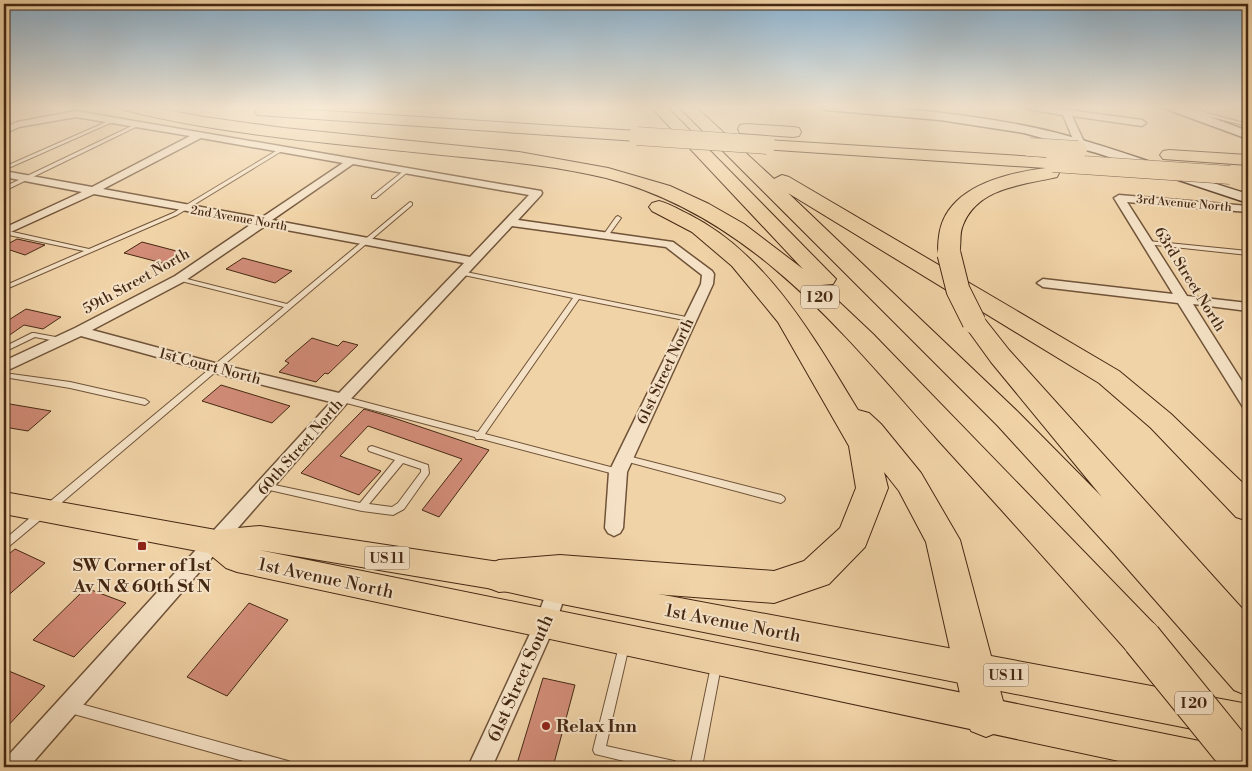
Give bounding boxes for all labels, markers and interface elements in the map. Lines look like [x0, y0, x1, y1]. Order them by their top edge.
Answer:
street label: 3rd Avenue North [1136, 192, 1232, 215]
street label: 2nd Avenue North [189, 203, 288, 234]
street label: 63rd Street North [1150, 223, 1229, 335]
street label: 59th Street North [79, 244, 193, 319]
road number: I 20 [801, 286, 839, 308]
street label: 61st Street North [633, 315, 698, 427]
street label: 1st Court North [157, 344, 263, 389]
street label: 60th Street North [253, 395, 347, 499]
marker: SW Corner of 1st Av N & 60th St N [136, 540, 148, 552]
road number: US 11 [364, 546, 410, 570]
street label: 1st Avenue North [256, 553, 396, 604]
place label: SW Corner of 1st Av N & 60th St N [72, 554, 212, 598]
street label: 1st Avenue North [663, 599, 803, 648]
street label: 61st Street South [482, 611, 559, 745]
road number: US 11 [984, 664, 1028, 686]
road number: I 20 [1175, 691, 1213, 714]
place label: Relax Inn [556, 715, 637, 738]
marker: Relax Inn [540, 720, 552, 732]

